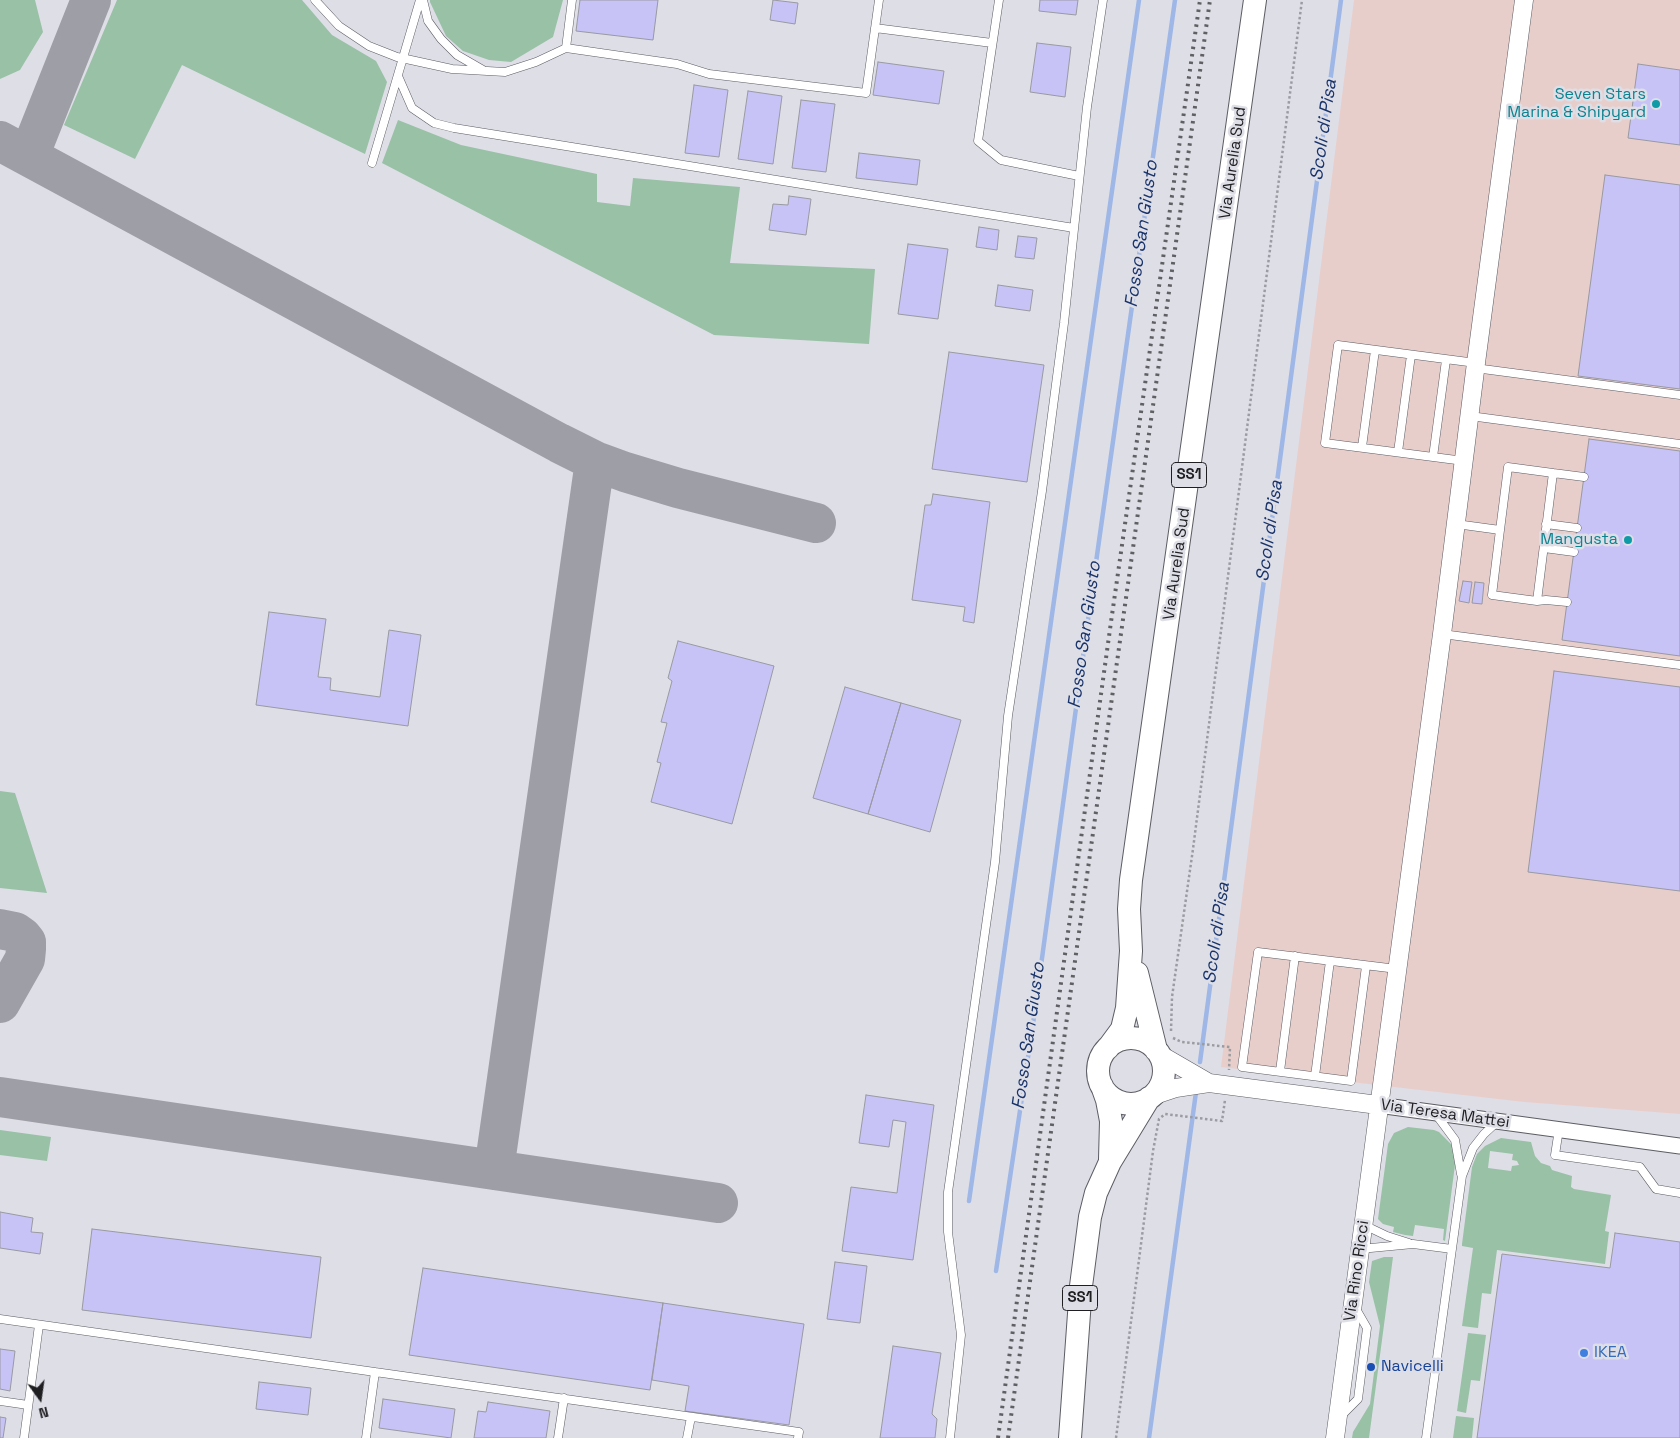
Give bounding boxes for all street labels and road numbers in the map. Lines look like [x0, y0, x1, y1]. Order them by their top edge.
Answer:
street label: Via Aurelia Sud [1216, 106, 1250, 220]
road number: SS1 [1172, 462, 1206, 488]
street label: Via Aurelia Sud [1160, 507, 1194, 621]
street label: Via Teresa Mattei [1379, 1095, 1511, 1133]
street label: Via Rino Ricci [1340, 1219, 1374, 1323]
road number: SS1 [1062, 1286, 1098, 1310]

